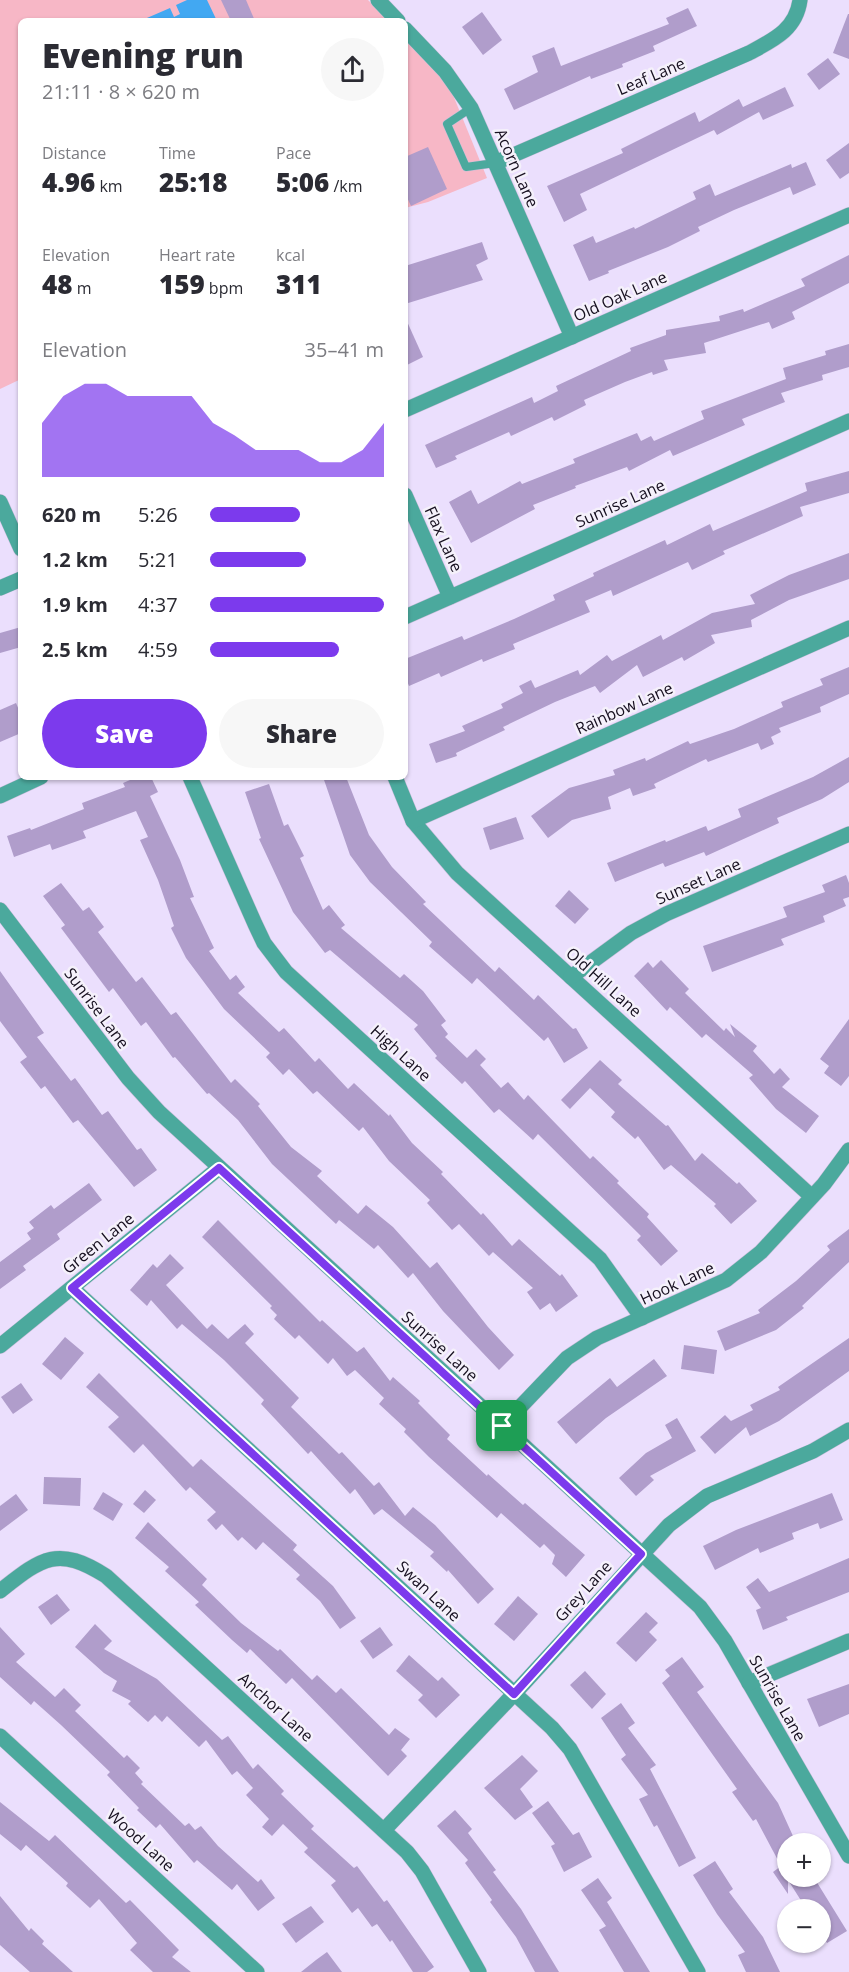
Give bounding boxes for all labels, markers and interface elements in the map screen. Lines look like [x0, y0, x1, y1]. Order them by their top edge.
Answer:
text: Evening run [42, 33, 244, 78]
button: share [321, 38, 384, 101]
street label: Leaf Lane [614, 52, 688, 100]
text: 21:11 · 8 × 620 m [42, 78, 200, 105]
street label: Acorn Lane [490, 125, 544, 211]
text: Distance [42, 142, 106, 164]
text: Time [159, 142, 196, 164]
text: Pace [276, 142, 311, 164]
text: 4.96 [42, 164, 95, 200]
text: 25:18 [159, 164, 227, 200]
text: 5:06 [276, 164, 329, 200]
text: km [95, 175, 123, 197]
text: /km [329, 175, 362, 197]
text: Elevation [42, 244, 110, 266]
text: Heart rate [159, 244, 235, 266]
text: kcal [276, 244, 305, 266]
text: 48 [42, 266, 72, 302]
text: 159 [159, 266, 205, 302]
text: 311 [276, 266, 322, 302]
street label: Old Oak Lane [570, 266, 670, 326]
text: m [72, 277, 91, 299]
text: bpm [205, 277, 243, 299]
text: Elevation [42, 336, 127, 363]
text: 35–41 m [305, 336, 384, 363]
street label: Sunrise Lane [572, 473, 668, 533]
text: 620 m [42, 501, 101, 528]
text: 5:26 [138, 501, 178, 528]
street label: Flax Lane [420, 503, 468, 575]
text: 1.2 km [42, 546, 108, 573]
text: 5:21 [138, 546, 178, 573]
text: 1.9 km [42, 591, 108, 618]
text: 4:37 [138, 591, 178, 618]
text: 2.5 km [42, 636, 108, 663]
text: 4:59 [138, 636, 178, 663]
street label: Rainbow Lane [572, 677, 676, 739]
button: Save [42, 699, 207, 768]
button: Share [219, 699, 384, 768]
street label: Sunset Lane [652, 852, 744, 910]
street label: Old Hill Lane [562, 942, 646, 1022]
street label: Sunrise Lane [59, 963, 135, 1053]
street label: High Lane [366, 1020, 436, 1086]
street label: Green Lane [58, 1207, 138, 1279]
street label: Hook Lane [636, 1256, 718, 1310]
street label: Sunrise Lane [397, 1306, 483, 1386]
pin [476, 1400, 527, 1451]
icon: arrive [485, 1409, 518, 1442]
street label: Swan Lane [392, 1556, 466, 1626]
street label: Grey Lane [550, 1556, 616, 1626]
street label: Sunrise Lane [745, 1651, 811, 1745]
street label: Anchor Lane [234, 1667, 318, 1747]
street label: Wood Lane [102, 1804, 180, 1876]
map controls [777, 1833, 831, 1953]
button: + [777, 1833, 831, 1887]
button: − [777, 1899, 831, 1953]

